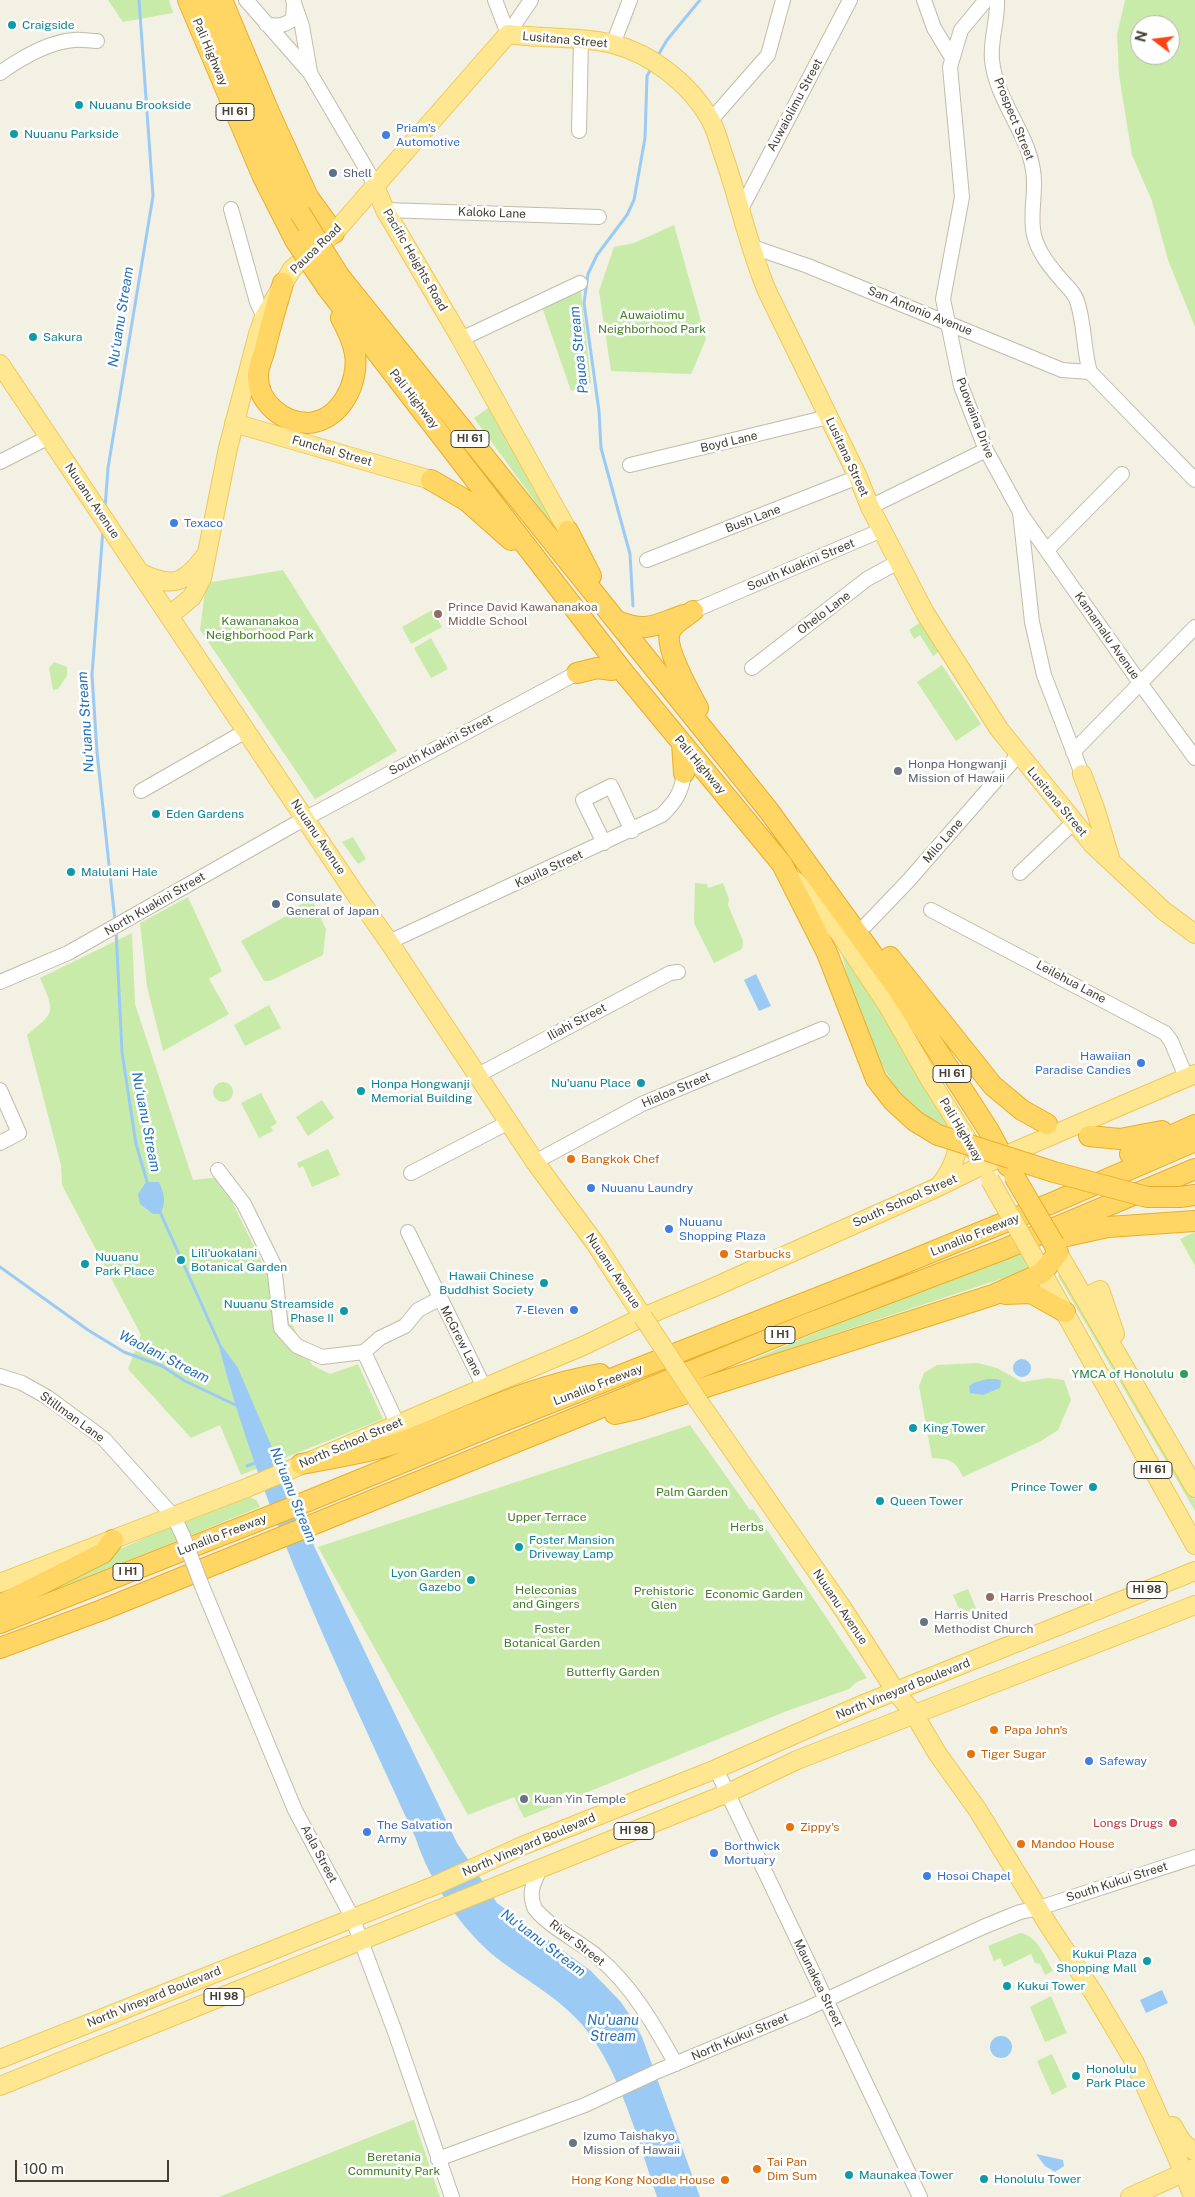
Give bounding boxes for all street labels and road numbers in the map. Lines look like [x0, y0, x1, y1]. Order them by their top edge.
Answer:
street label: Pali Highway [189, 16, 231, 88]
street label: Lusitana Street [522, 29, 608, 51]
street label: Auwaiolimu Street [764, 56, 826, 154]
street label: Prospect Street [991, 76, 1037, 162]
road number: HI 61 [216, 104, 254, 120]
street label: Kaloko Lane [458, 205, 526, 221]
street label: Pacific Heights Road [380, 206, 450, 314]
street label: Pauoa Road [287, 221, 345, 277]
street label: San Antonio Avenue [865, 283, 975, 339]
street label: Pali Highway [386, 366, 442, 432]
street label: Puowaina Drive [953, 376, 997, 460]
street label: Lusitana Street [822, 415, 872, 499]
street label: Boyd Lane [699, 428, 759, 456]
road number: HI 61 [451, 430, 489, 448]
street label: Funchal Street [290, 433, 374, 469]
street label: Nuuanu Avenue [62, 461, 122, 541]
street label: Bush Lane [723, 502, 783, 536]
street label: South Kuakini Street [745, 536, 857, 594]
street label: Ohelo Lane [795, 588, 853, 638]
street label: Kamamalu Avenue [1071, 590, 1143, 682]
street label: South Kuakini Street [387, 712, 495, 778]
street label: Pali Highway [671, 733, 729, 797]
street label: Lusitana Street [1024, 765, 1090, 839]
street label: Nuuanu Avenue [288, 797, 348, 877]
street label: Milo Lane [920, 816, 966, 866]
street label: Kauila Street [513, 847, 585, 891]
street label: North Kuakini Street [102, 869, 208, 939]
street label: Leilehua Lane [1034, 958, 1108, 1006]
street label: Iliahi Street [545, 1001, 609, 1043]
road number: HI 61 [933, 1066, 971, 1082]
street label: Hialoa Street [639, 1069, 713, 1111]
street label: Pali Highway [936, 1095, 986, 1165]
street label: South School Street [851, 1171, 959, 1231]
street label: Lunalilo Freeway [928, 1211, 1022, 1259]
street label: Nuuanu Avenue [583, 1231, 643, 1311]
street label: McGrew Lane [437, 1304, 485, 1378]
road number: I H1 [765, 1326, 795, 1344]
street label: Lunalilo Freeway [551, 1361, 645, 1409]
street label: Stillman Lane [37, 1389, 107, 1445]
street label: North School Street [297, 1415, 405, 1471]
road number: HI 61 [1134, 1462, 1172, 1478]
street label: Lunalilo Freeway [175, 1511, 269, 1559]
road number: I H1 [113, 1564, 143, 1580]
street label: Nuuanu Avenue [810, 1567, 870, 1647]
road number: HI 98 [1127, 1582, 1167, 1598]
street label: North Vineyard Boulevard [834, 1655, 972, 1723]
street label: North Vineyard Boulevard [460, 1810, 598, 1880]
road number: HI 98 [614, 1822, 654, 1840]
street label: Aala Street [298, 1823, 340, 1885]
street label: South Kukui Street [1065, 1859, 1169, 1905]
street label: River Street [546, 1917, 608, 1969]
street label: Maunakea Street [791, 1937, 845, 2029]
street label: North Vineyard Boulevard [85, 1963, 223, 2031]
road number: HI 98 [204, 1988, 244, 2005]
street label: North Kukui Street [689, 2010, 791, 2064]

